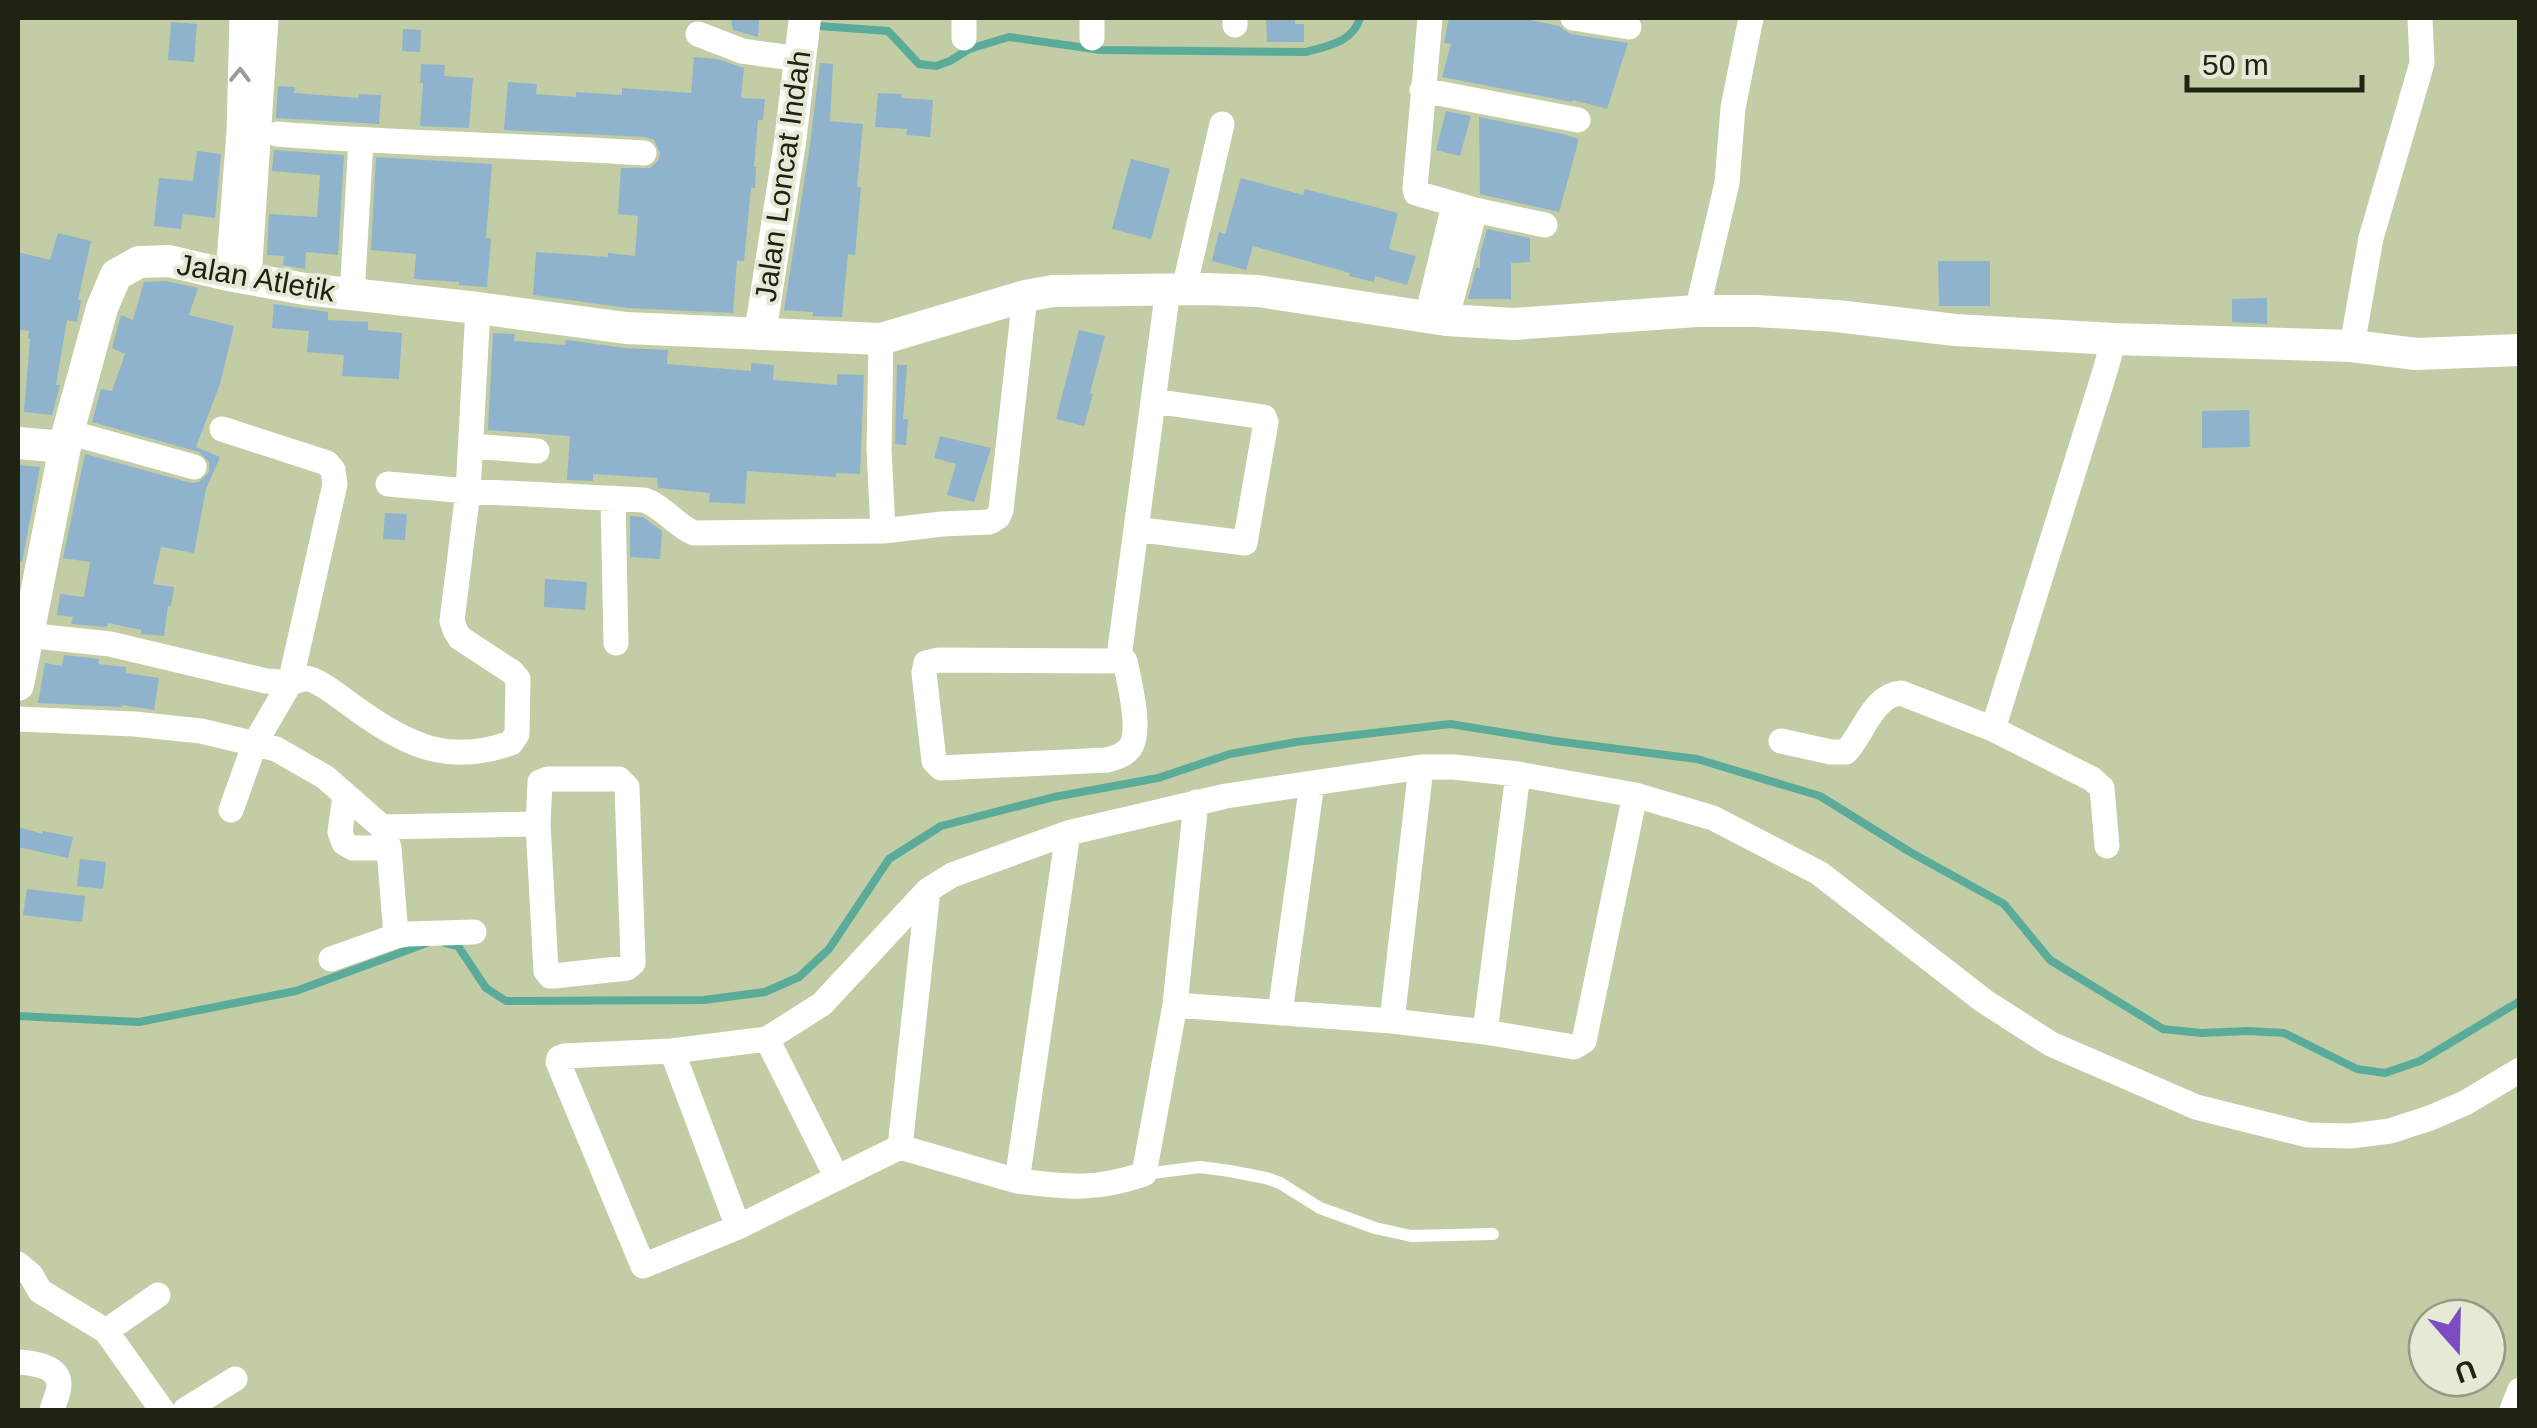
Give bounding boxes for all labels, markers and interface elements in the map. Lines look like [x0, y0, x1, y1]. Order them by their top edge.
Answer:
scale bar [2187, 30, 2362, 92]
street label: Jalan Loncat Indah [749, 48, 816, 304]
text: 50 m [2202, 48, 2269, 81]
one-way arrow [230, 66, 251, 82]
street label: Jalan Atletik [174, 247, 339, 308]
north arrow [2407, 1298, 2507, 1398]
text: U [2451, 1353, 2480, 1389]

